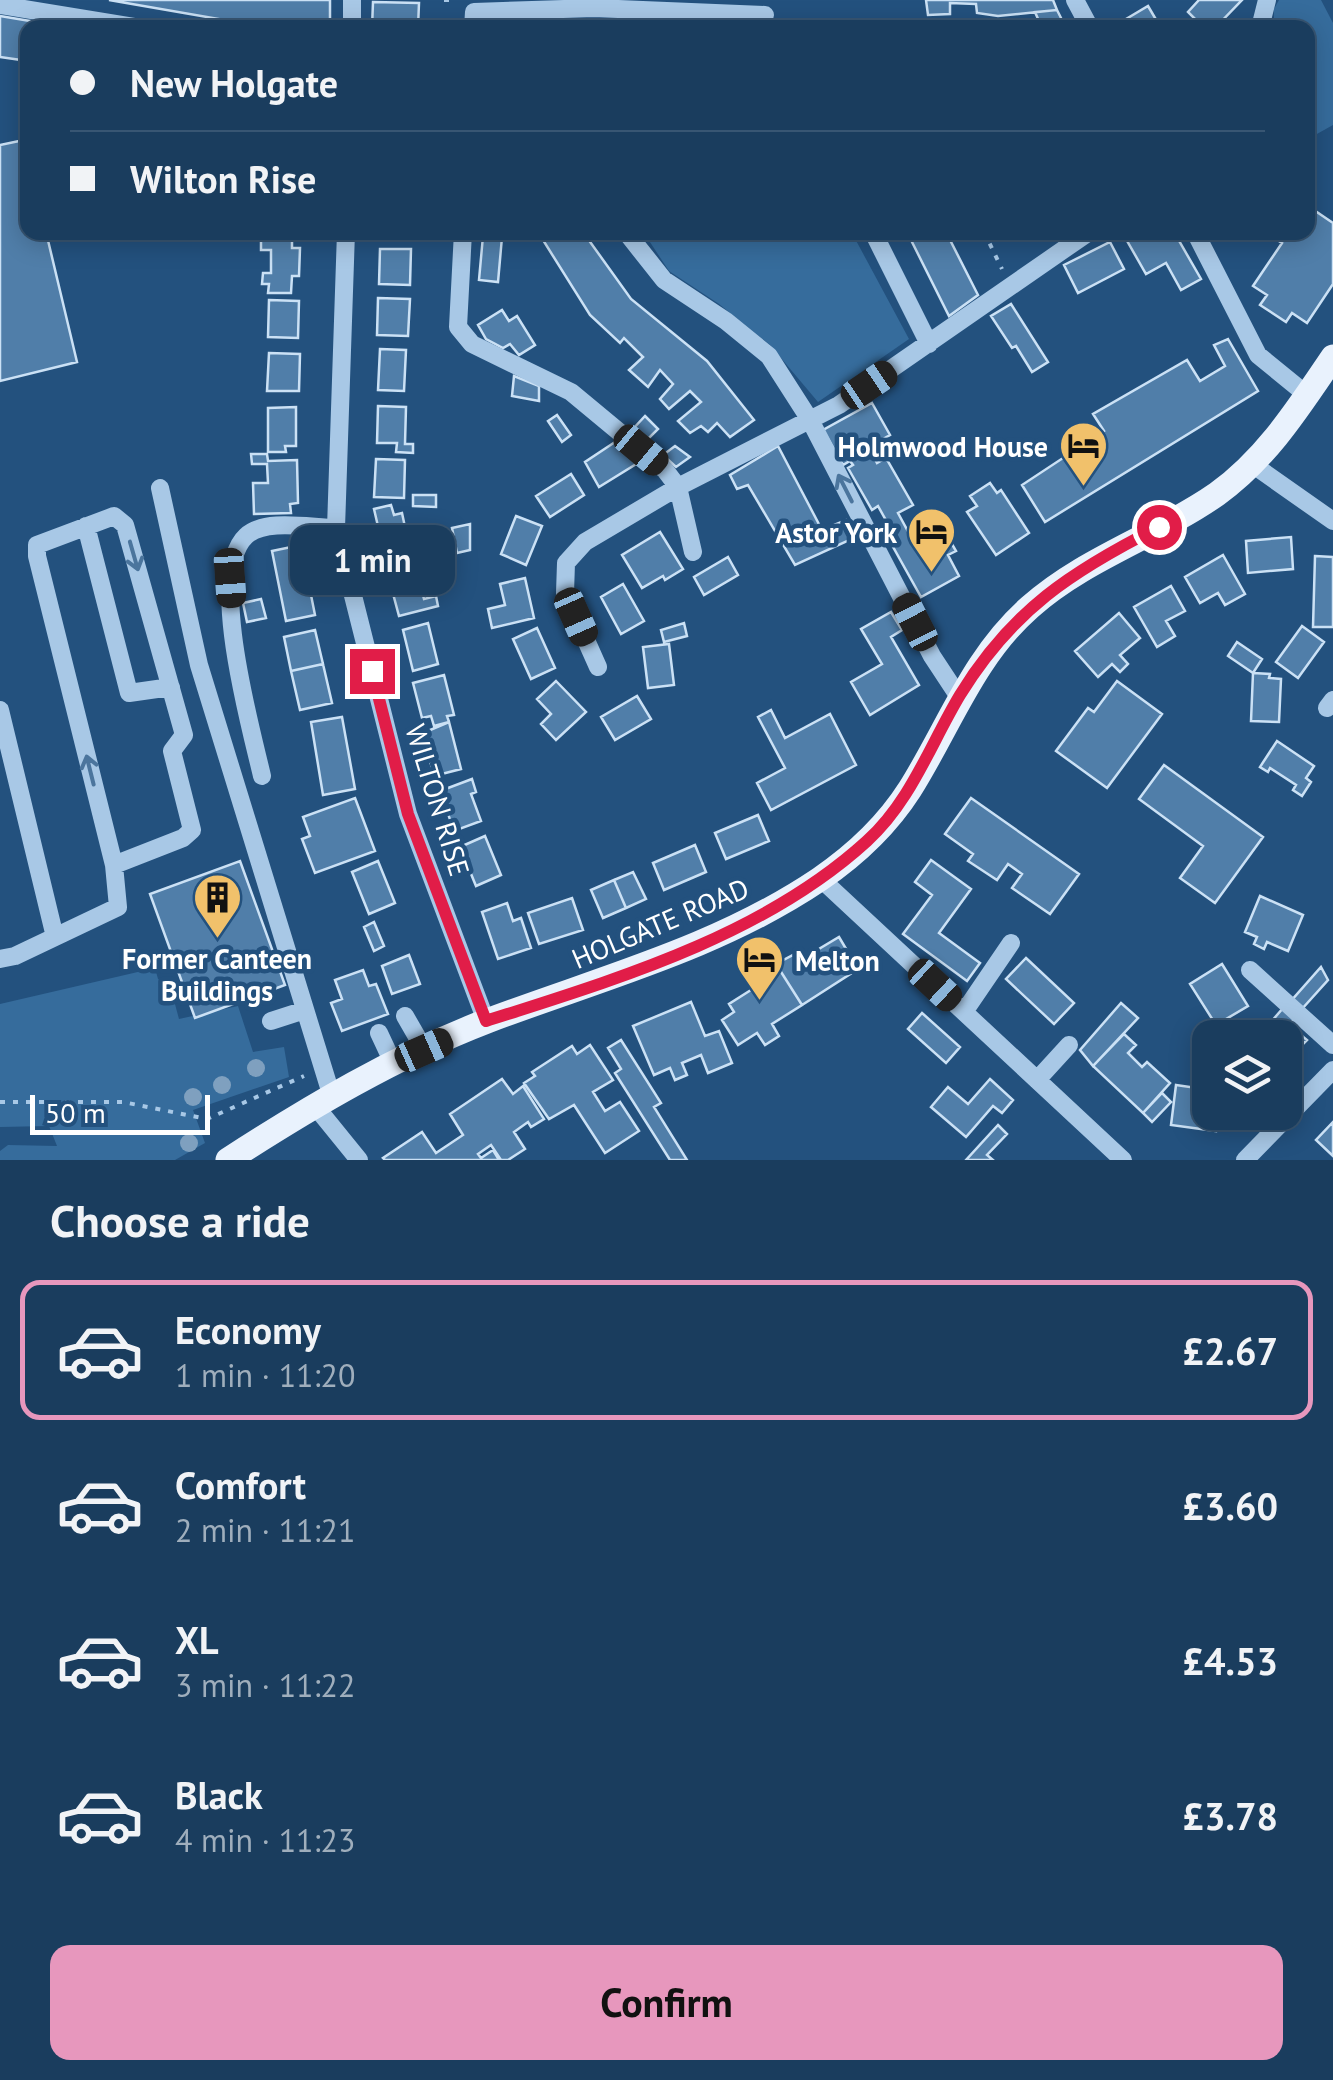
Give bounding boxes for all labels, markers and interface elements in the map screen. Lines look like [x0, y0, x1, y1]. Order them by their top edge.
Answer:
text: New Holgate [130, 58, 338, 107]
text: Wilton Rise [130, 154, 316, 203]
car [836, 356, 902, 414]
car [608, 419, 674, 481]
hotel icon: Holmwood House [1057, 420, 1109, 488]
place label: Holmwood House [837, 428, 1048, 465]
one-way arrow [835, 474, 855, 504]
route start [1137, 505, 1182, 550]
hotel icon: Astor York [906, 506, 958, 574]
place label: Astor York [775, 514, 897, 551]
callout: 1 min [290, 526, 454, 596]
one-way arrow [125, 539, 144, 571]
text: 1 min [333, 539, 412, 581]
car [213, 547, 247, 609]
car [550, 583, 602, 651]
car [888, 588, 942, 656]
route end [350, 649, 395, 694]
street label: WILTON RISE [397, 720, 479, 880]
one-way arrow [80, 755, 99, 786]
street label: HOLGATE ROAD [566, 869, 754, 977]
building icon: Former Canteen Buildings [191, 872, 243, 940]
hotel icon: Melton [734, 934, 786, 1002]
place label: Former Canteen Buildings [122, 940, 312, 1009]
place label: Melton [795, 942, 880, 979]
car [903, 954, 967, 1016]
map controls [1192, 1020, 1302, 1130]
button: layers [1192, 1020, 1302, 1130]
car [390, 1024, 458, 1076]
scale bar [30, 1090, 210, 1134]
text: 50 m [45, 1094, 106, 1131]
text: Choose a ride [50, 1191, 310, 1249]
icon: car [55, 1305, 145, 1395]
text: Economy [175, 1305, 321, 1354]
text: £2.67 [1182, 1326, 1278, 1375]
text: 1 min · 11:20 [175, 1354, 355, 1396]
icon: car [55, 1460, 145, 1550]
text: Comfort [175, 1460, 306, 1509]
text: £3.60 [1182, 1481, 1278, 1530]
text: 2 min · 11:21 [175, 1509, 355, 1551]
icon: car [55, 1615, 145, 1705]
text: XL [175, 1615, 219, 1664]
text: £4.53 [1182, 1636, 1278, 1685]
text: 3 min · 11:22 [175, 1664, 355, 1706]
icon: car [55, 1770, 145, 1860]
text: Black [175, 1770, 263, 1819]
text: £3.78 [1182, 1791, 1278, 1840]
text: 4 min · 11:23 [175, 1819, 355, 1861]
button: Confirm [50, 1945, 1283, 2060]

